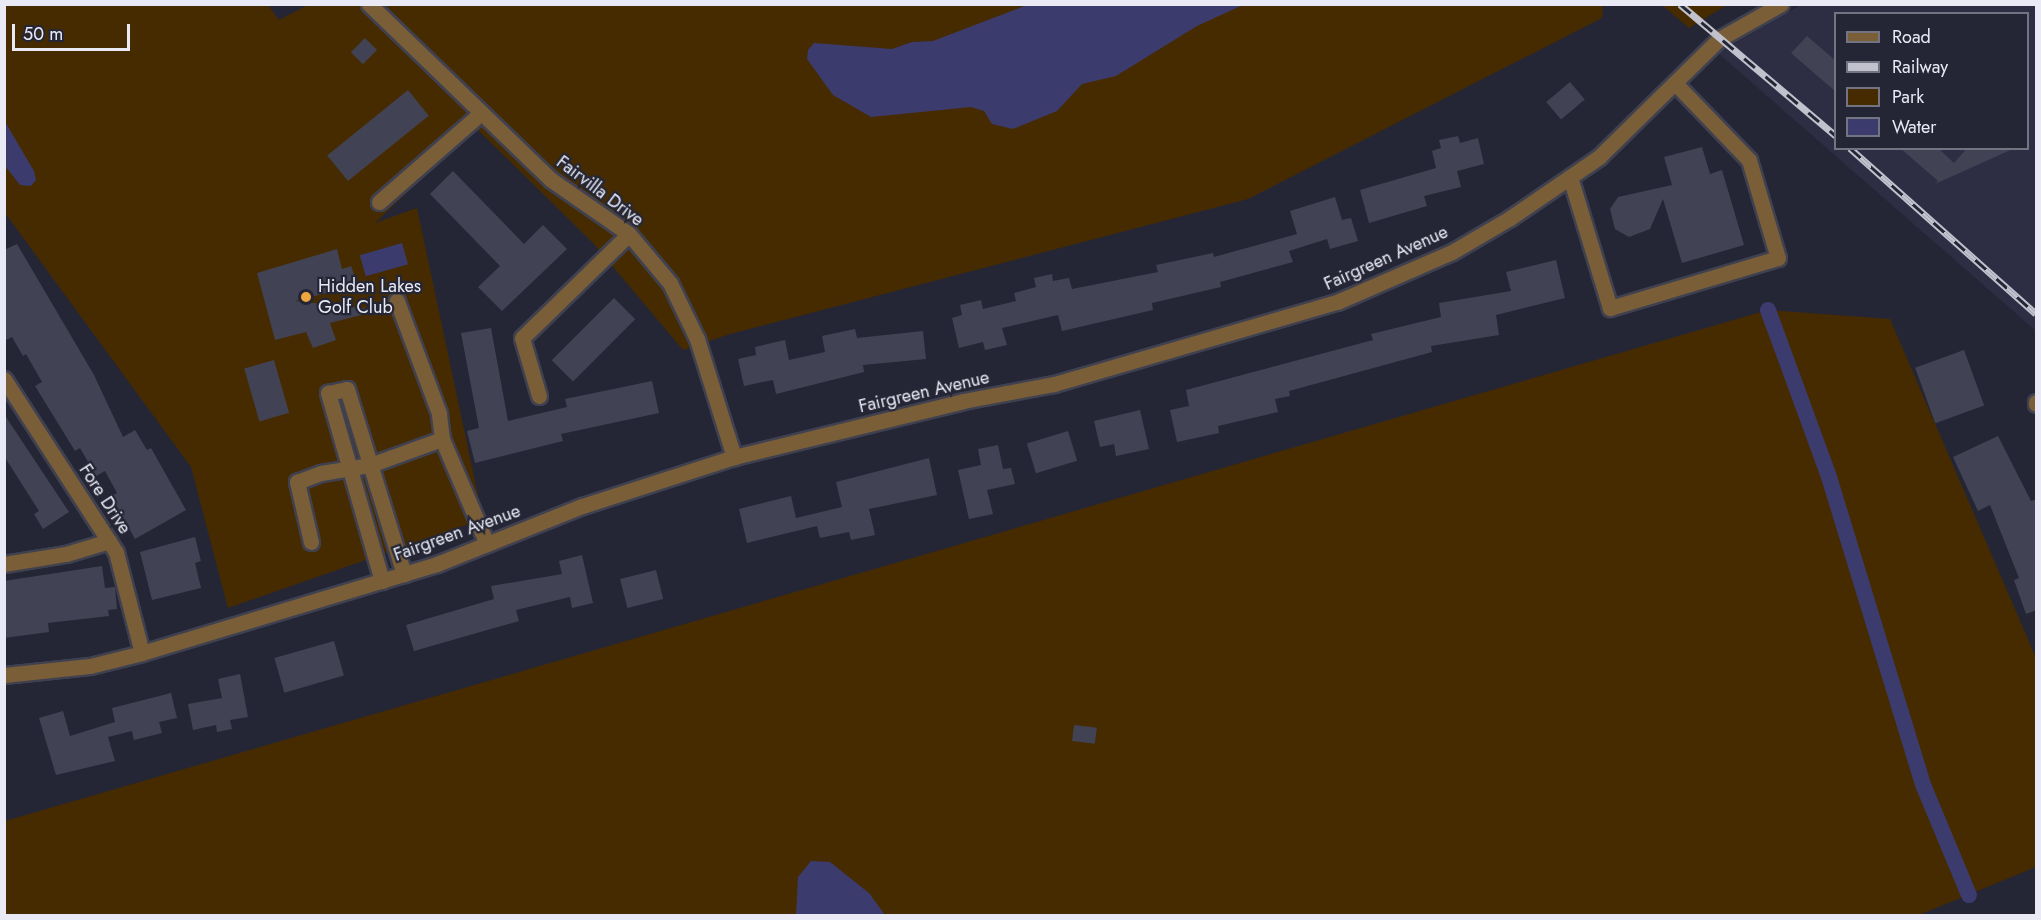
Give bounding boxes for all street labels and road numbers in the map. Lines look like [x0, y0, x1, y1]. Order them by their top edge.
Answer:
street label: Fairvilla Drive [552, 151, 648, 231]
street label: Fairgreen Avenue [1321, 221, 1451, 295]
street label: Fairgreen Avenue [857, 366, 991, 418]
street label: Fore Drive [74, 460, 136, 538]
street label: Fairgreen Avenue [391, 500, 523, 566]

